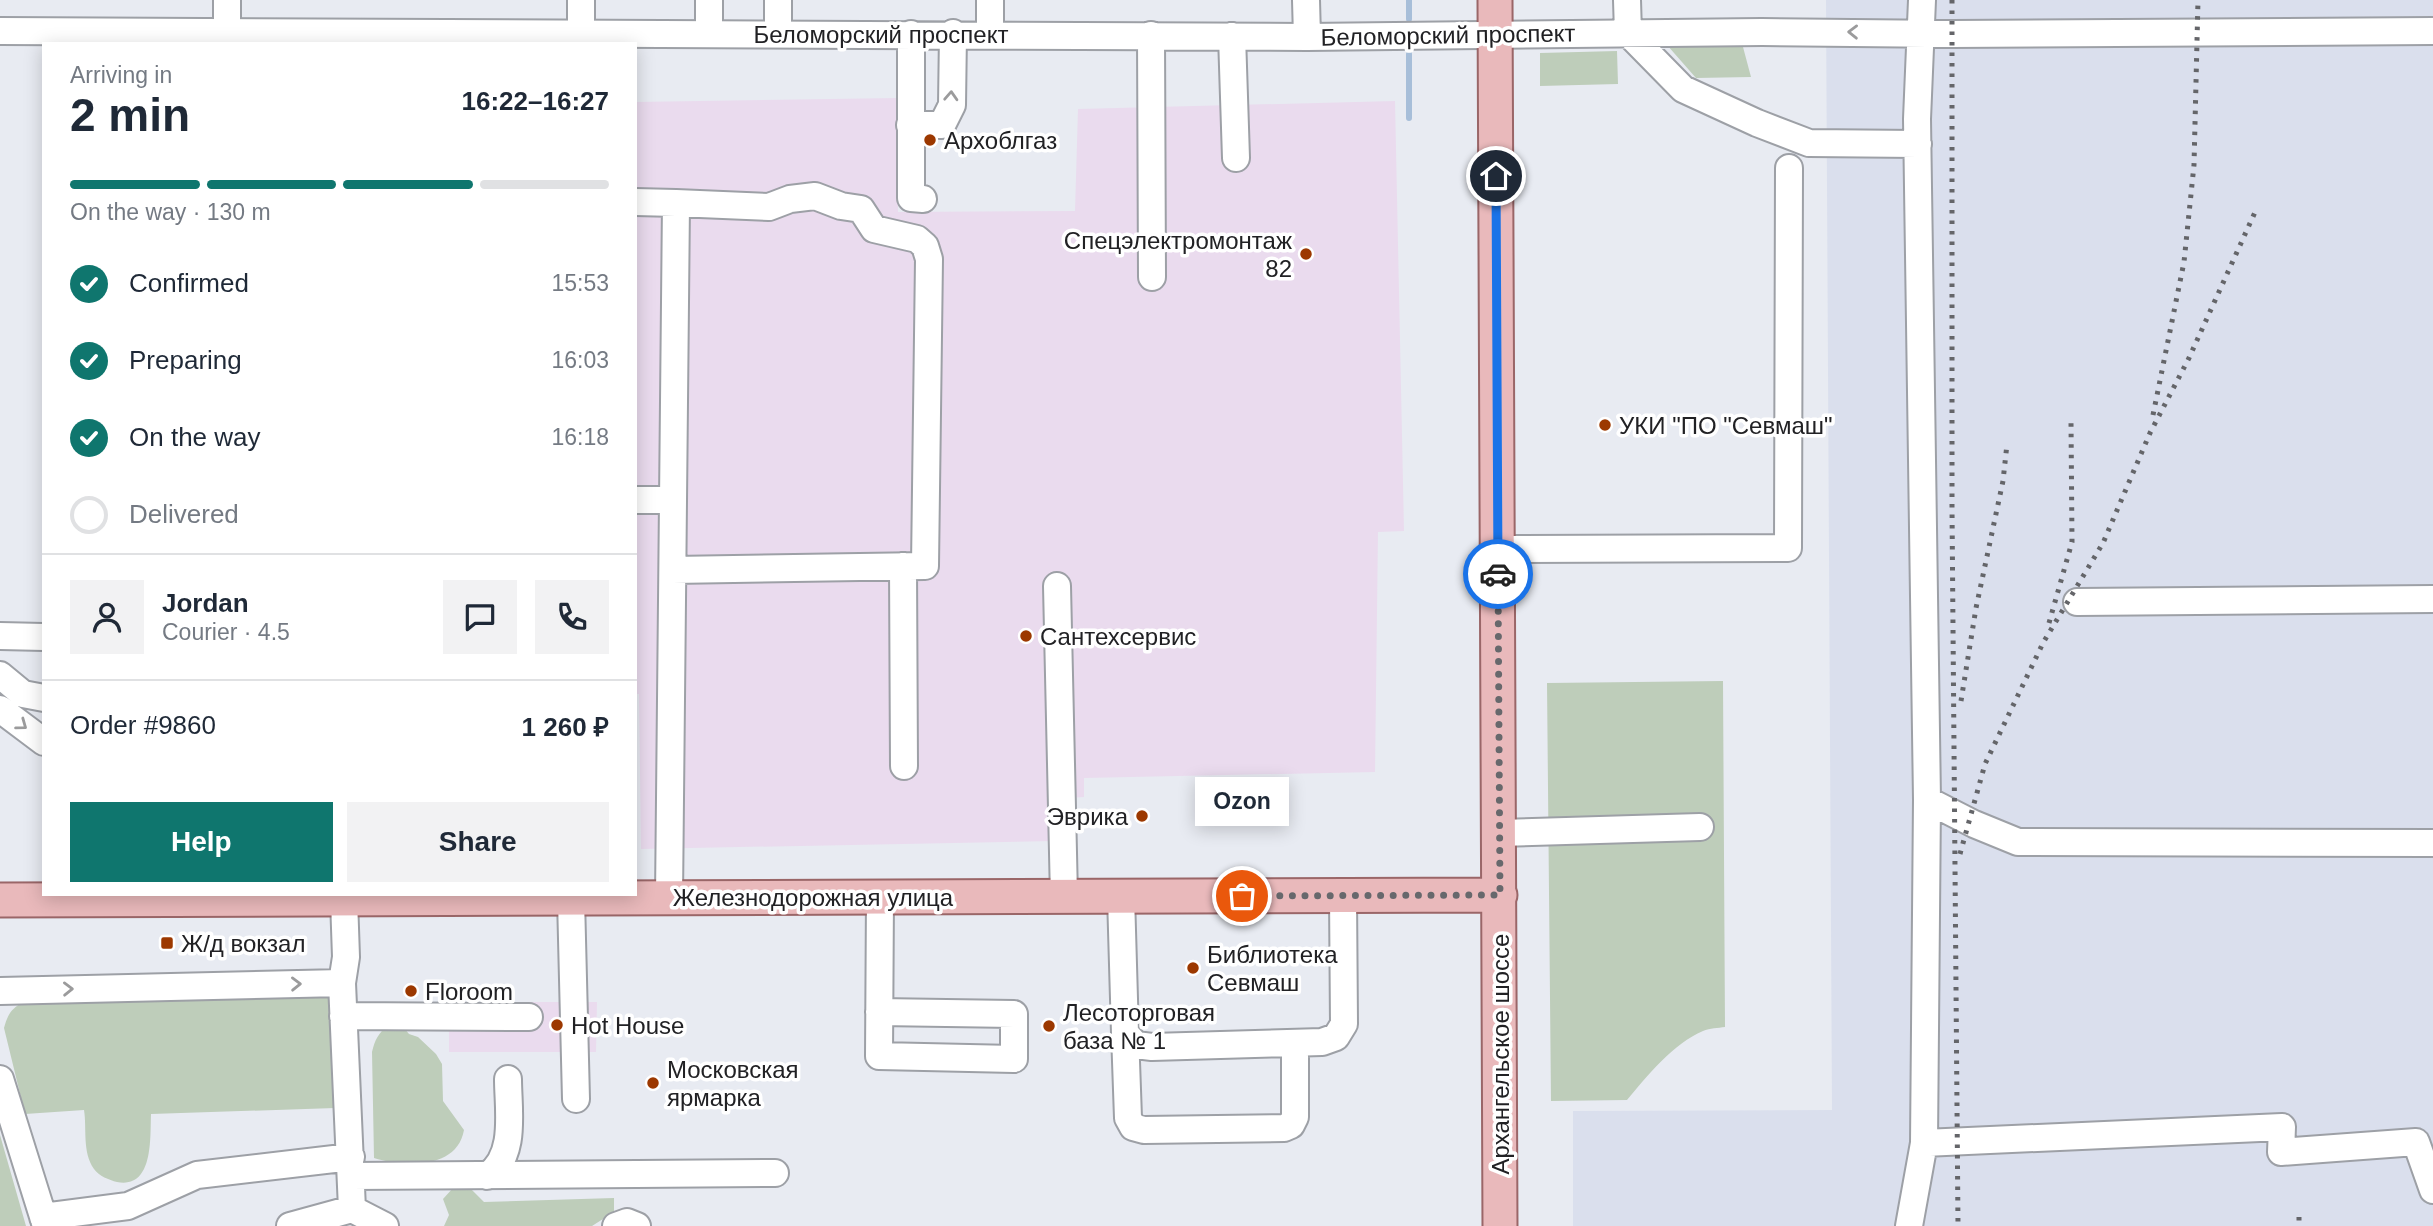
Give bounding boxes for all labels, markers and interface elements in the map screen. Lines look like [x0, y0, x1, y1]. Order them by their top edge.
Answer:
street label: Беломорский проспект [1320, 19, 1576, 51]
street label: Беломорский проспект [754, 21, 1008, 48]
one-way arrow [1848, 25, 1859, 40]
text: Arriving in [70, 62, 172, 88]
text: 16:22–16:27 [462, 86, 609, 116]
text: 2 min [70, 89, 190, 141]
one-way arrow [943, 90, 958, 101]
place label: Архоблгаз [944, 127, 1057, 154]
marker: Архоблгаз [922, 132, 938, 148]
pin [1466, 146, 1526, 206]
icon: home [1477, 157, 1515, 195]
text: On the way · 130 m [70, 199, 271, 225]
place label: Спецэлектромонтаж 82 [1064, 227, 1292, 282]
marker: Спецэлектромонтаж 82 [1298, 246, 1314, 262]
icon: check [70, 265, 108, 303]
text: Confirmed [129, 268, 249, 298]
text: 15:53 [551, 270, 609, 296]
icon: check [70, 342, 108, 380]
text: Preparing [129, 345, 242, 375]
text: 16:03 [551, 347, 609, 373]
place label: УКИ "ПО "Севмаш" [1619, 412, 1833, 439]
marker: УКИ "ПО "Севмаш" [1597, 417, 1613, 433]
icon: check [70, 419, 108, 457]
text: On the way [129, 422, 261, 452]
text: 16:18 [551, 424, 609, 450]
text: Delivered [129, 499, 239, 529]
courier [1463, 539, 1533, 609]
icon: car [1479, 555, 1517, 593]
button: person [70, 580, 144, 654]
button: chat [443, 580, 517, 654]
button: phone [535, 580, 609, 654]
text: Jordan [162, 588, 249, 618]
text: Courier · 4.5 [162, 619, 290, 645]
place label: Сантехсервис [1040, 623, 1196, 650]
marker: Сантехсервис [1018, 628, 1034, 644]
text: Order #9860 [70, 710, 216, 740]
text: 1 260 ₽ [522, 712, 609, 742]
one-way arrow [14, 717, 27, 729]
callout: Ozon [1195, 777, 1289, 826]
text: Ozon [1213, 788, 1271, 814]
button: Help [70, 802, 333, 882]
button: Share [347, 802, 609, 882]
place label: Эврика [1047, 803, 1129, 830]
marker: Эврика [1134, 808, 1150, 824]
pin [1212, 866, 1272, 926]
icon: bag [1223, 877, 1261, 915]
street label: Железнодорожная улица [673, 884, 954, 911]
place label: Ж/д вокзал [181, 930, 305, 957]
street label: Архангельское шоссе [1487, 934, 1514, 1174]
marker: Ж/д вокзал [159, 935, 175, 951]
place label: Библиотека Севмаш [1207, 941, 1338, 996]
marker: Библиотека Севмаш [1185, 960, 1201, 976]
one-way arrow [291, 976, 301, 992]
place label: Floroom [425, 978, 513, 1005]
one-way arrow [63, 981, 74, 997]
marker: Floroom [403, 983, 419, 999]
place label: Лесоторговая база № 1 [1063, 999, 1215, 1054]
place label: Hot House [571, 1012, 684, 1039]
marker: Hot House [549, 1017, 565, 1033]
marker: Лесоторговая база № 1 [1041, 1018, 1057, 1034]
place label: Московская ярмарка [667, 1056, 799, 1111]
marker: Московская ярмарка [645, 1075, 661, 1091]

